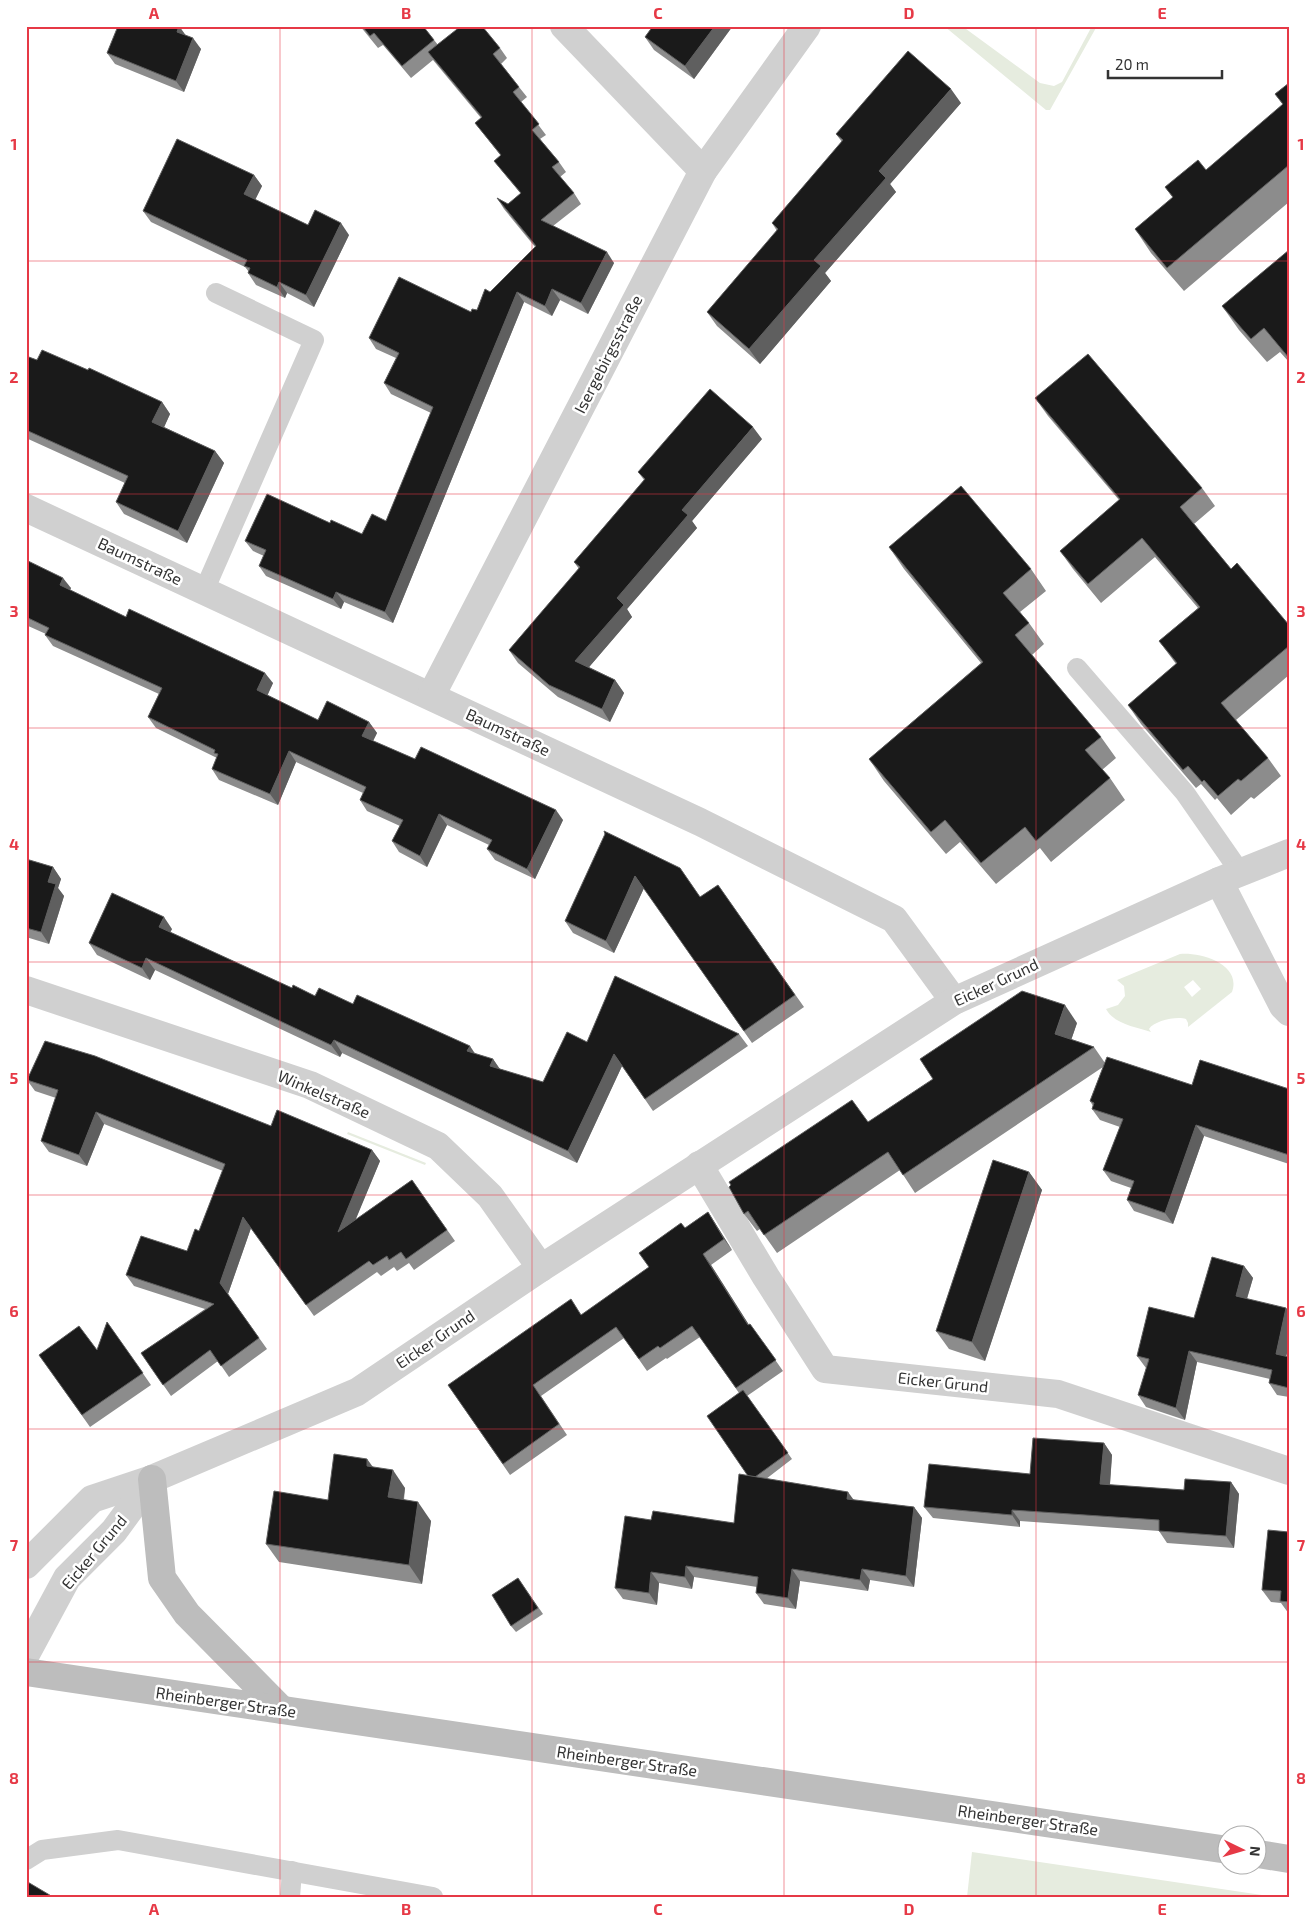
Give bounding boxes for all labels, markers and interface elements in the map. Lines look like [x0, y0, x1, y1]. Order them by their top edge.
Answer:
text: A [149, 3, 160, 22]
text: B [401, 3, 411, 22]
text: C [653, 3, 663, 22]
text: D [904, 3, 915, 22]
text: E [1157, 3, 1167, 22]
scale bar [1108, 48, 1221, 80]
text: 20 m [1115, 55, 1149, 73]
text: 1 [11, 134, 17, 153]
text: 1 [1298, 134, 1304, 153]
street label: Isergebirgsstraße [570, 292, 646, 416]
text: 2 [9, 367, 19, 386]
text: 2 [1296, 367, 1306, 386]
street label: Baumstraße [95, 533, 185, 588]
text: 3 [9, 601, 19, 620]
text: 3 [1296, 601, 1306, 620]
street label: Baumstraße [463, 704, 553, 759]
text: 4 [9, 834, 19, 853]
text: 4 [1296, 834, 1306, 853]
street label: Eicker Grund [951, 954, 1041, 1009]
street label: Winkelstraße [275, 1066, 373, 1122]
text: 5 [10, 1068, 19, 1087]
text: 5 [1297, 1068, 1306, 1087]
text: 6 [9, 1301, 19, 1320]
text: 6 [1296, 1301, 1306, 1320]
street label: Eicker Grund [392, 1305, 478, 1372]
street label: Eicker Grund [897, 1367, 989, 1396]
street label: Eicker Grund [57, 1511, 130, 1593]
text: 7 [10, 1535, 19, 1554]
text: 7 [1297, 1535, 1306, 1554]
street label: Rheinberger Straße [155, 1682, 298, 1721]
street label: Rheinberger Straße [556, 1741, 699, 1780]
text: 8 [9, 1768, 19, 1787]
text: 8 [1296, 1768, 1306, 1787]
street label: Rheinberger Straße [957, 1800, 1100, 1839]
north arrow [1218, 1826, 1268, 1876]
text: N [1247, 1845, 1264, 1857]
text: A [149, 1899, 160, 1918]
text: B [401, 1899, 411, 1918]
text: C [653, 1899, 663, 1918]
text: D [904, 1899, 915, 1918]
text: E [1157, 1899, 1167, 1918]

